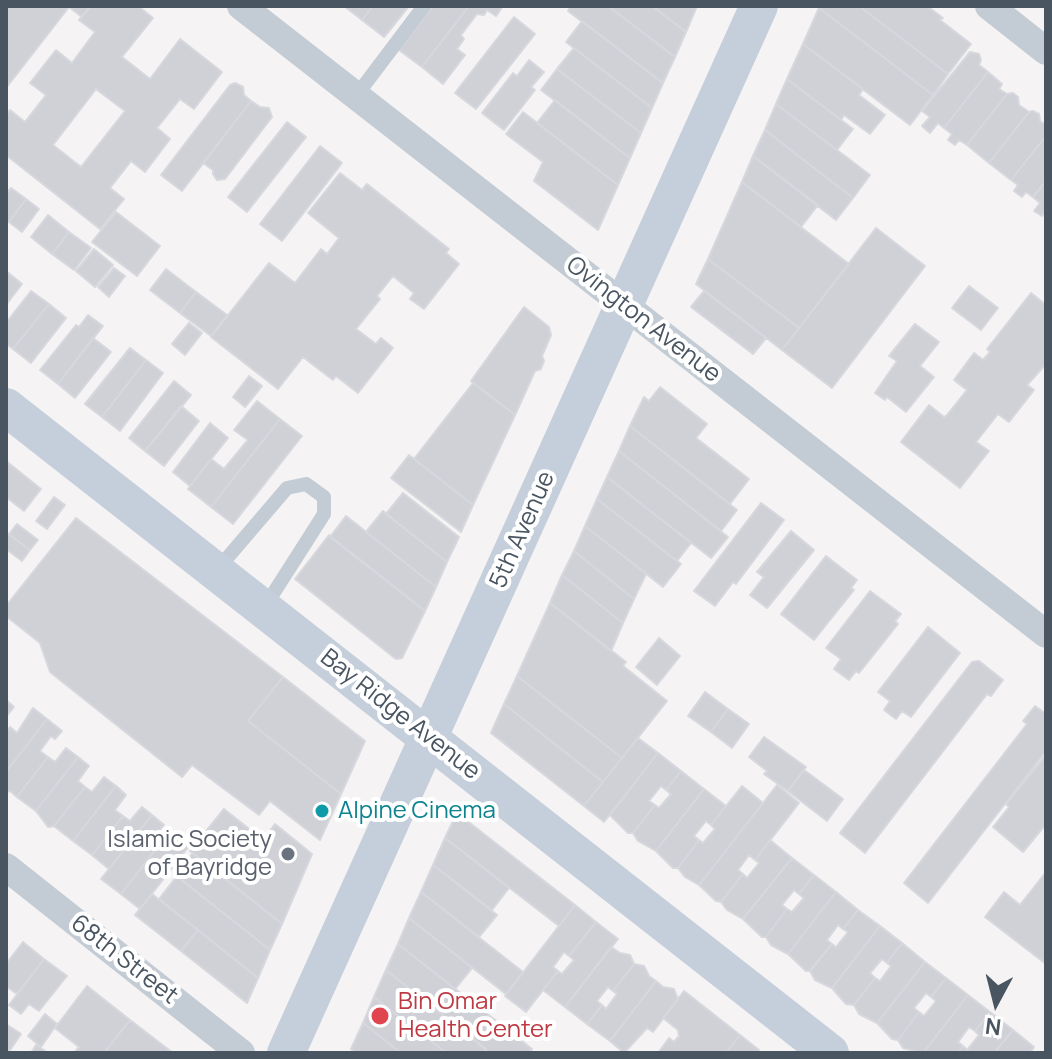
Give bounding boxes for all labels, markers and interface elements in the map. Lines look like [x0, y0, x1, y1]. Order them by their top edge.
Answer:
street label: Ovington Avenue [560, 251, 726, 389]
street label: 5th Avenue [484, 467, 562, 593]
street label: Bay Ridge Avenue [314, 644, 486, 786]
place label: Alpine Cinema [338, 797, 496, 825]
marker: Alpine Cinema [313, 802, 331, 820]
place label: Islamic Society of Bayridge [107, 826, 272, 882]
marker: Islamic Society of Bayridge [279, 845, 297, 863]
street label: 68th Street [65, 909, 183, 1011]
north arrow [956, 963, 1036, 1043]
place label: Bin Omar Health Center [398, 988, 553, 1044]
marker: Bin Omar Health Center [369, 1005, 391, 1027]
text: N [983, 1011, 1003, 1043]

